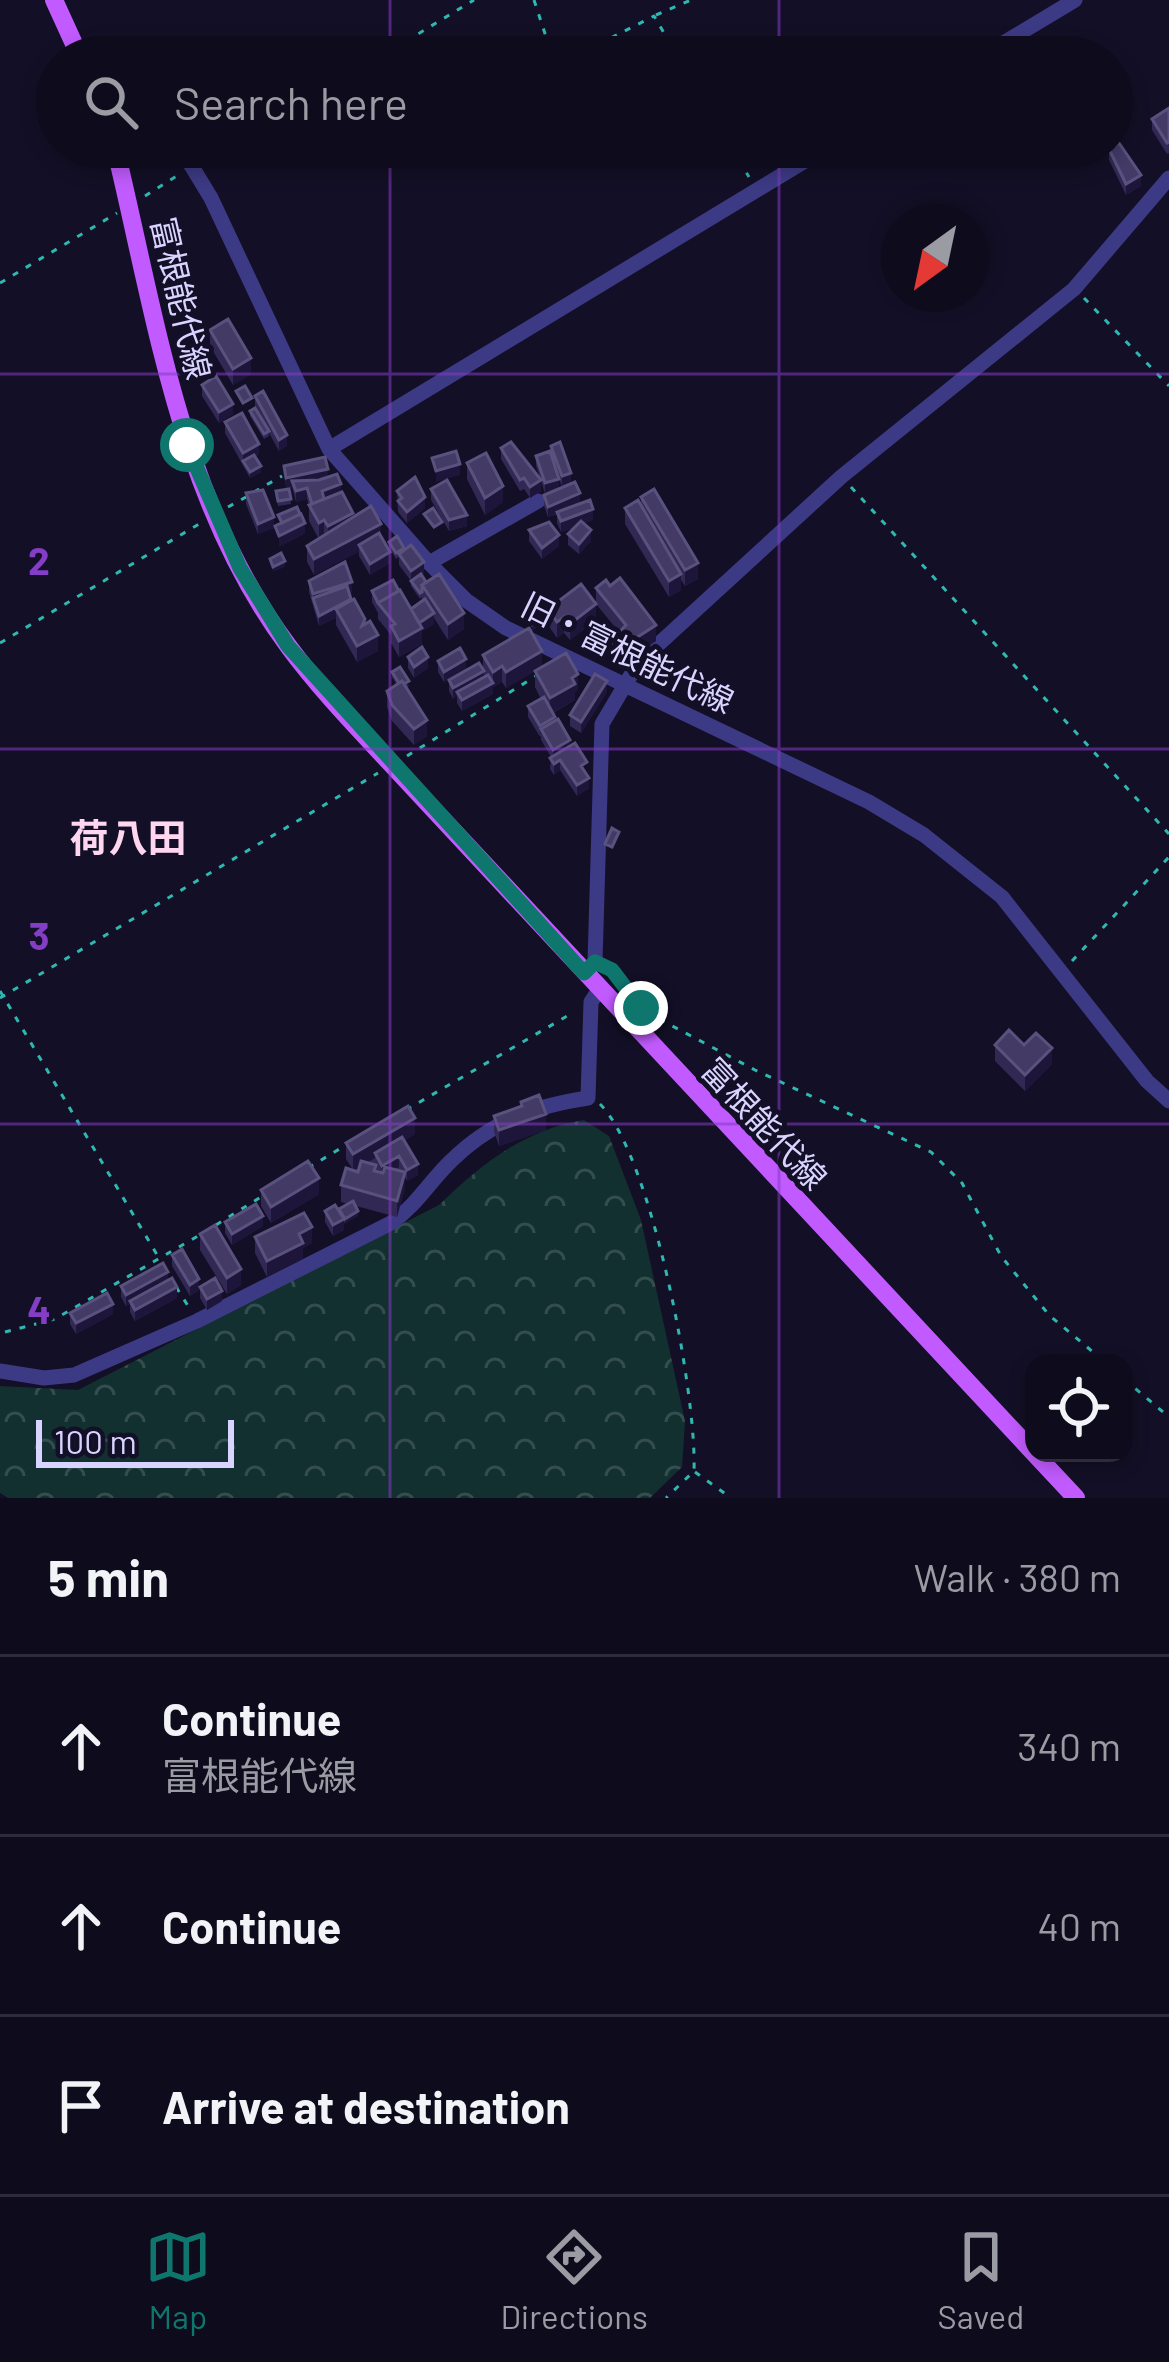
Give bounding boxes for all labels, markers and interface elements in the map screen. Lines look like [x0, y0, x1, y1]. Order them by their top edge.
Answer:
search box [36, 36, 1133, 168]
icon: search [78, 69, 144, 135]
text: Search here [174, 75, 408, 129]
north arrow [881, 204, 989, 312]
street label: 富根能代線 [144, 213, 220, 383]
route start [160, 418, 214, 472]
text: 2 [28, 536, 50, 583]
street label: 旧・富根能代線 [515, 583, 741, 721]
district label: 荷八田 [69, 813, 187, 860]
text: 3 [28, 911, 50, 958]
route end [614, 981, 668, 1035]
street label: 富根能代線 [694, 1049, 836, 1197]
text: 4 [27, 1285, 51, 1332]
map controls [1025, 1354, 1133, 1462]
button: locate [1025, 1354, 1133, 1462]
scale bar [36, 1414, 234, 1467]
text: 100 m [54, 1421, 137, 1461]
text: 5 min [48, 1546, 169, 1607]
text: Walk · 380 m [914, 1553, 1121, 1600]
text: Continue [162, 1691, 341, 1745]
icon: ahead [48, 1713, 114, 1779]
text: 340 m [1017, 1722, 1121, 1769]
text: 富根能代線 [162, 1751, 357, 1798]
icon: ahead [48, 1893, 114, 1959]
text: Continue [162, 1899, 341, 1953]
text: 40 m [1037, 1902, 1121, 1949]
icon: arrive [48, 2073, 114, 2139]
text: Arrive at destination [162, 2079, 570, 2133]
tab: Map [145, 2224, 211, 2336]
tab: Directions [500, 2224, 648, 2336]
tab: Saved [938, 2224, 1024, 2336]

